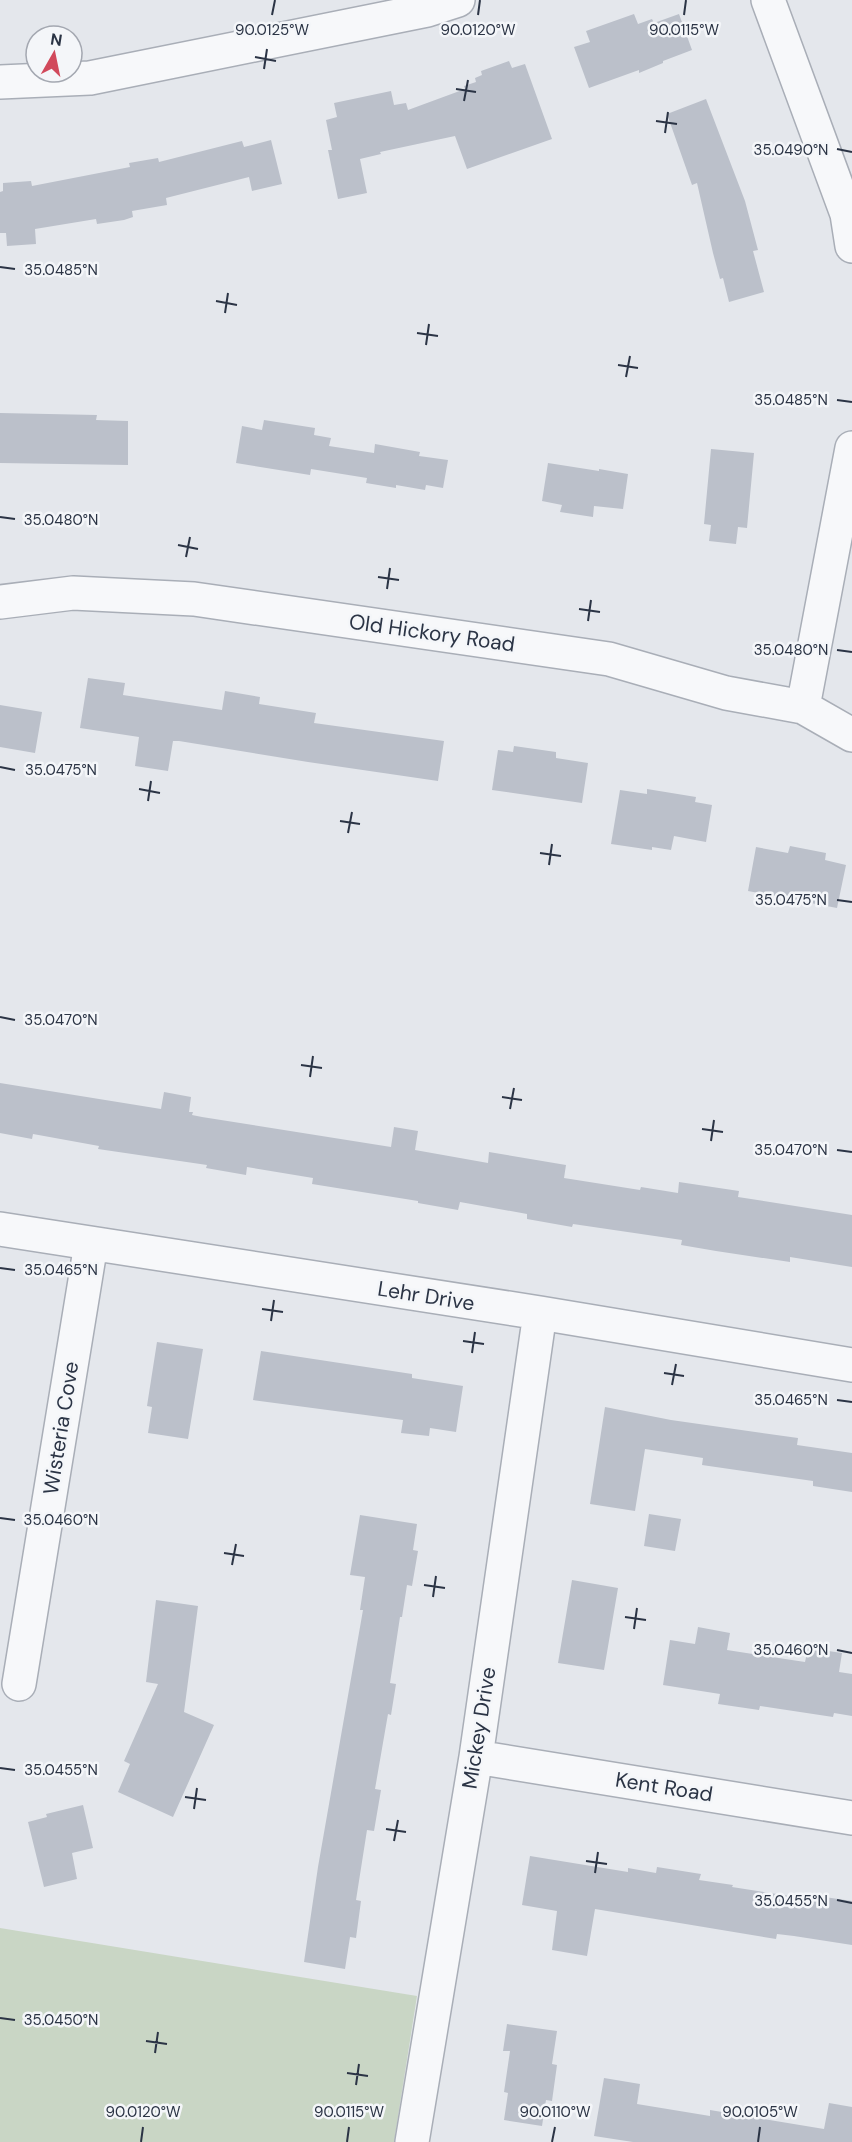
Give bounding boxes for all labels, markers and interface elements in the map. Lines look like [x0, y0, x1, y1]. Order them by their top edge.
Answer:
text: 90.0125°W [235, 20, 309, 40]
text: 90.0120°W [441, 20, 516, 40]
text: 90.0115°W [649, 20, 719, 40]
north arrow [24, 24, 84, 84]
text: N [49, 28, 64, 51]
text: 35.0490°N [754, 140, 828, 160]
text: 35.0485°N [24, 260, 98, 280]
text: 35.0485°N [754, 390, 828, 410]
text: 35.0480°N [24, 510, 98, 530]
street label: Old Hickory Road [347, 607, 517, 659]
text: 35.0480°N [754, 640, 828, 660]
text: 35.0475°N [25, 760, 97, 780]
text: 35.0475°N [755, 890, 827, 910]
text: 35.0470°N [24, 1010, 98, 1030]
text: 35.0470°N [754, 1140, 828, 1160]
text: 35.0465°N [24, 1260, 98, 1280]
street label: Lehr Drive [376, 1275, 477, 1317]
street label: Wisteria Cove [37, 1359, 85, 1497]
text: 35.0465°N [754, 1390, 828, 1410]
text: 35.0460°N [24, 1510, 98, 1530]
text: 35.0460°N [754, 1640, 828, 1660]
street label: Mickey Drive [456, 1665, 502, 1791]
text: 35.0455°N [24, 1760, 98, 1780]
street label: Kent Road [613, 1765, 715, 1809]
text: 35.0455°N [754, 1891, 828, 1911]
text: 35.0450°N [24, 2010, 98, 2030]
text: 90.0120°W [106, 2102, 181, 2122]
text: 90.0115°W [314, 2102, 384, 2122]
text: 90.0110°W [520, 2102, 591, 2122]
text: 90.0105°W [722, 2102, 798, 2122]

